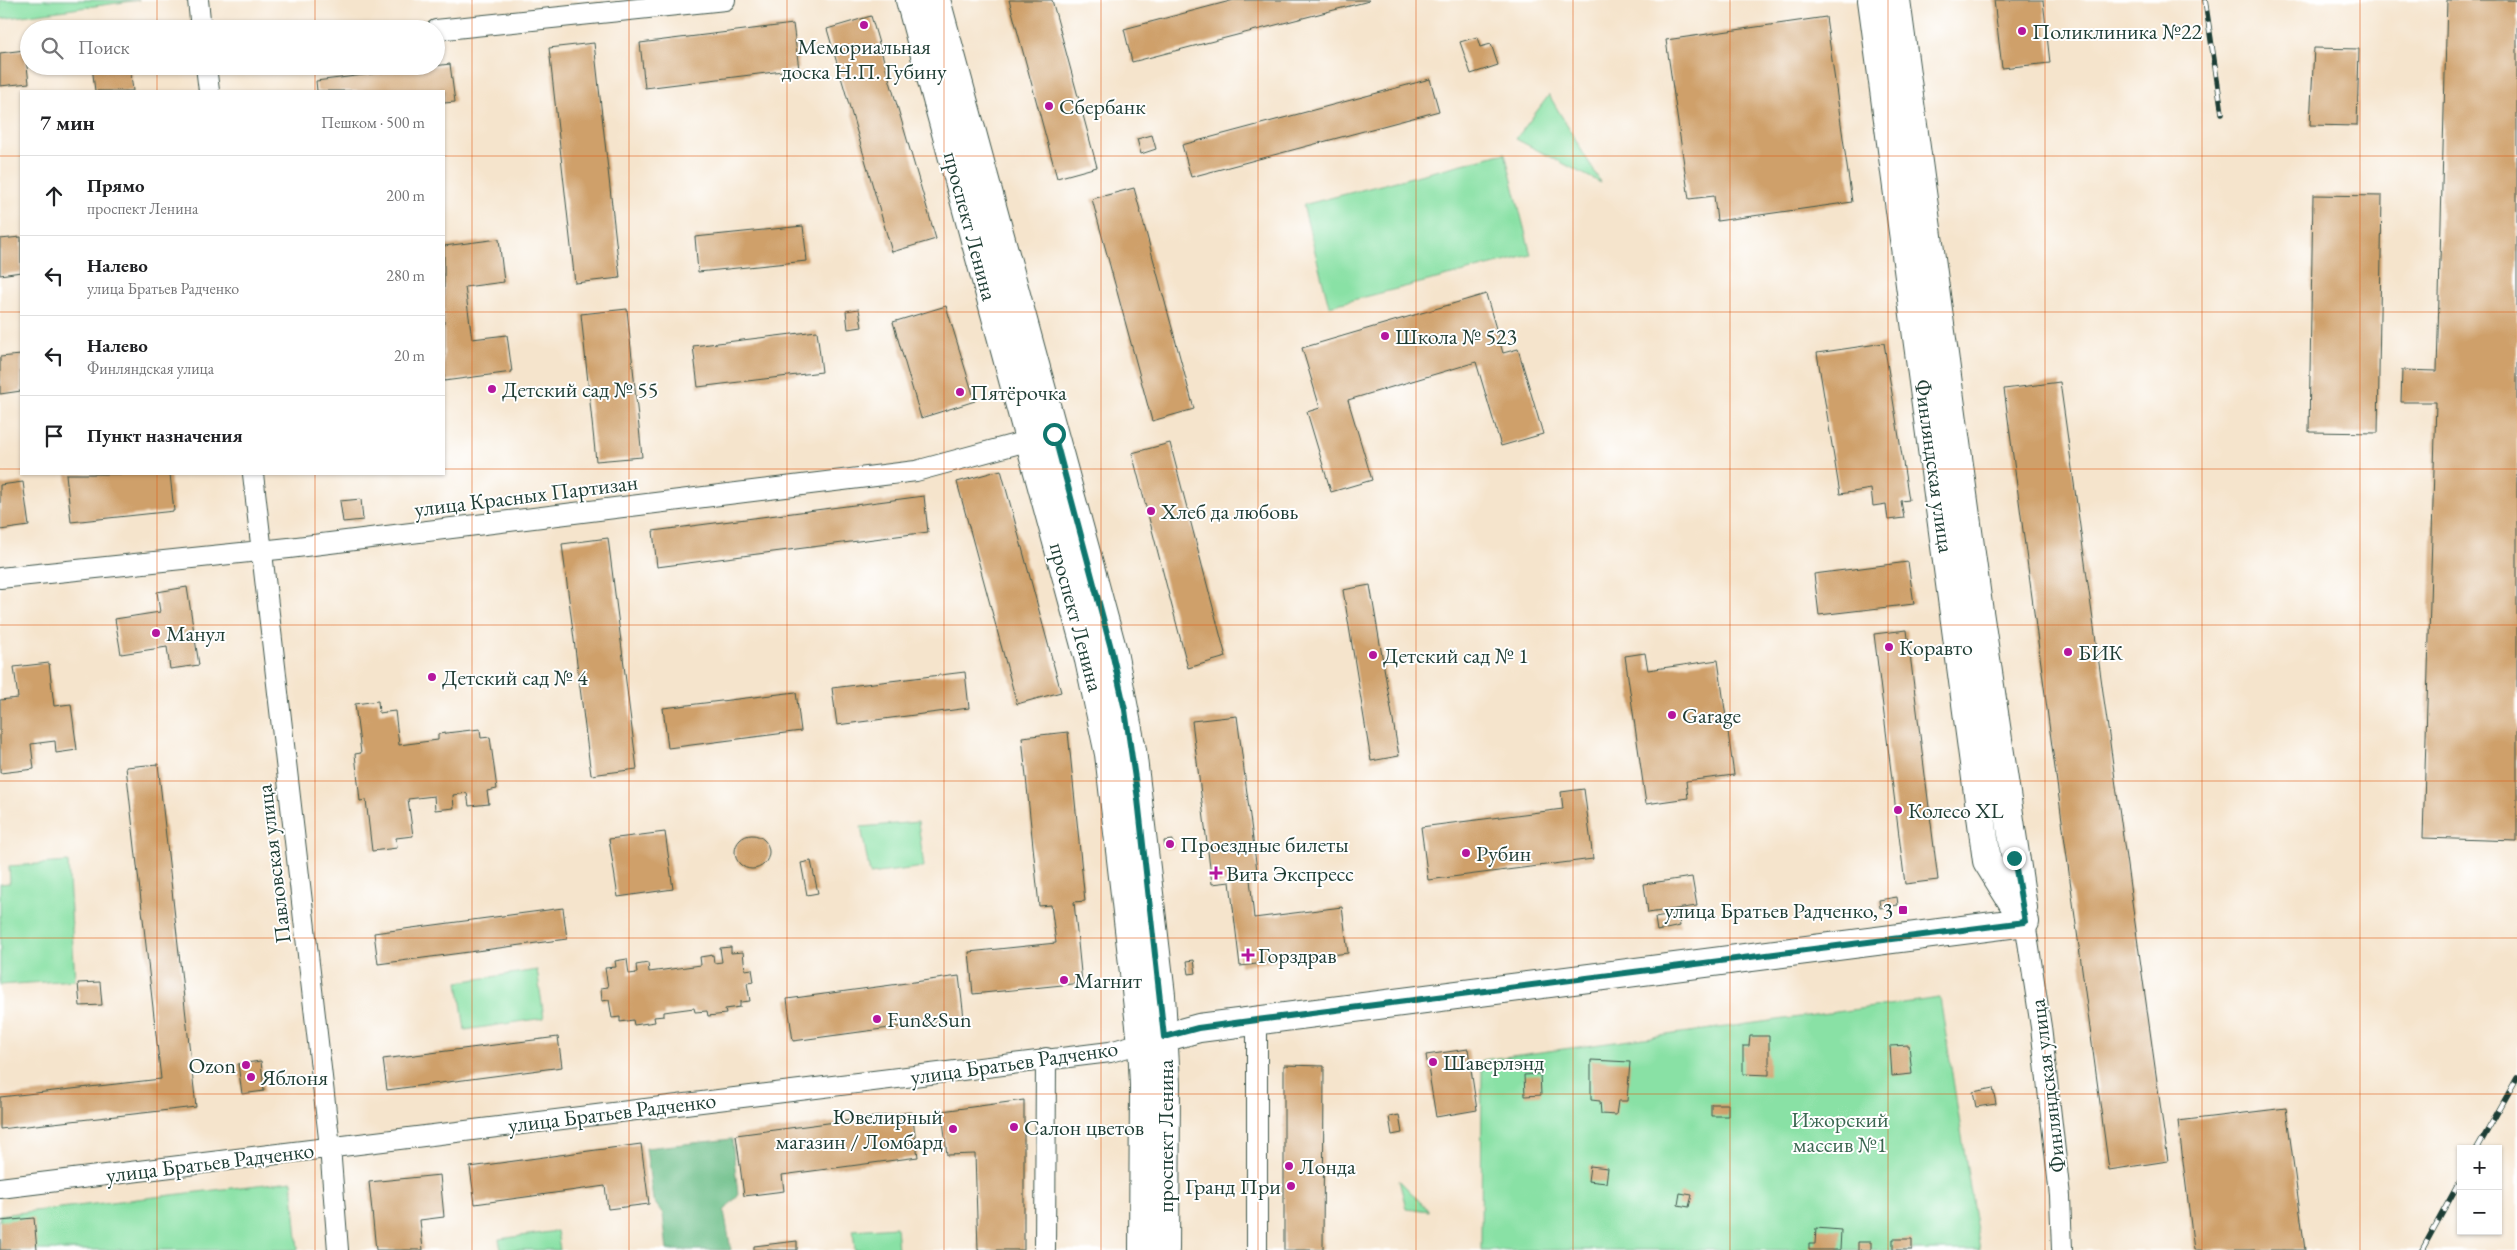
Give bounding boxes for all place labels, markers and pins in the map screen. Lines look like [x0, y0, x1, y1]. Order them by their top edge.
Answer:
place label: Поликлиника №22 [2032, 17, 2203, 46]
marker: Мемориальная доска Н.П. Губину [858, 19, 870, 31]
marker: Поликлиника №22 [2016, 25, 2028, 37]
place label: Мемориальная доска Н.П. Губину [781, 32, 947, 86]
place label: Сбербанк [1059, 92, 1146, 121]
marker: Сбербанк [1043, 100, 1055, 112]
place label: Школа № 523 [1395, 322, 1517, 351]
marker: Школа № 523 [1379, 330, 1391, 342]
place label: Детский сад № 55 [502, 375, 658, 404]
place label: Пятёрочка [970, 378, 1067, 407]
marker: Детский сад № 55 [486, 383, 498, 395]
marker: Пятёрочка [954, 386, 966, 398]
place label: Хлеб да любовь [1160, 497, 1298, 526]
marker: Хлеб да любовь [1145, 505, 1157, 517]
place label: Манул [166, 619, 226, 648]
marker: Манул [150, 627, 162, 639]
place label: Коравто [1899, 633, 1973, 662]
place label: БИК [2078, 638, 2124, 667]
place label: Детский сад № 1 [1383, 641, 1529, 670]
marker: Коравто [1883, 641, 1895, 653]
marker: БИК [2062, 646, 2074, 658]
marker: Детский сад № 1 [1367, 649, 1379, 661]
place label: Детский сад № 4 [442, 663, 588, 692]
marker: Детский сад № 4 [426, 671, 438, 683]
place label: Garage [1682, 701, 1742, 730]
marker: Garage [1666, 709, 1678, 721]
place label: Колесо XL [1908, 796, 2004, 825]
marker: Колесо XL [1892, 804, 1904, 816]
place label: Проездные билеты [1180, 830, 1349, 859]
marker: Проездные билеты [1164, 838, 1176, 850]
place label: Рубин [1476, 839, 1531, 868]
marker: Рубин [1460, 847, 1472, 859]
place label: Вита Экспресс [1226, 859, 1354, 888]
marker: Вита Экспресс [1210, 867, 1222, 879]
place label: улица Братьев Радченко, 3 [1664, 896, 1893, 925]
marker: улица Братьев Радченко, 3 [1897, 904, 1909, 916]
place label: Горздрав [1258, 941, 1337, 970]
marker: Горздрав [1242, 949, 1254, 961]
place label: Магнит [1074, 966, 1142, 995]
marker: Магнит [1058, 974, 1070, 986]
place label: Fun&Sun [887, 1005, 972, 1034]
marker: Fun&Sun [871, 1013, 883, 1025]
place label: Шаверлэнд [1443, 1048, 1544, 1077]
place label: Ozon [188, 1051, 236, 1080]
marker: Шаверлэнд [1427, 1056, 1439, 1068]
marker: Ozon [240, 1059, 252, 1071]
place label: Яблоня [260, 1063, 328, 1092]
marker: Яблоня [245, 1071, 257, 1083]
place label: Ювелирный магазин / Ломбард [775, 1102, 943, 1156]
place label: Салон цветов [1024, 1113, 1144, 1142]
marker: Салон цветов [1008, 1121, 1020, 1133]
marker: Ювелирный магазин / Ломбард [947, 1123, 959, 1135]
place label: Лонда [1299, 1152, 1356, 1181]
marker: Лонда [1283, 1160, 1295, 1172]
place label: Гранд При [1185, 1172, 1281, 1201]
marker: Гранд При [1285, 1180, 1297, 1192]

